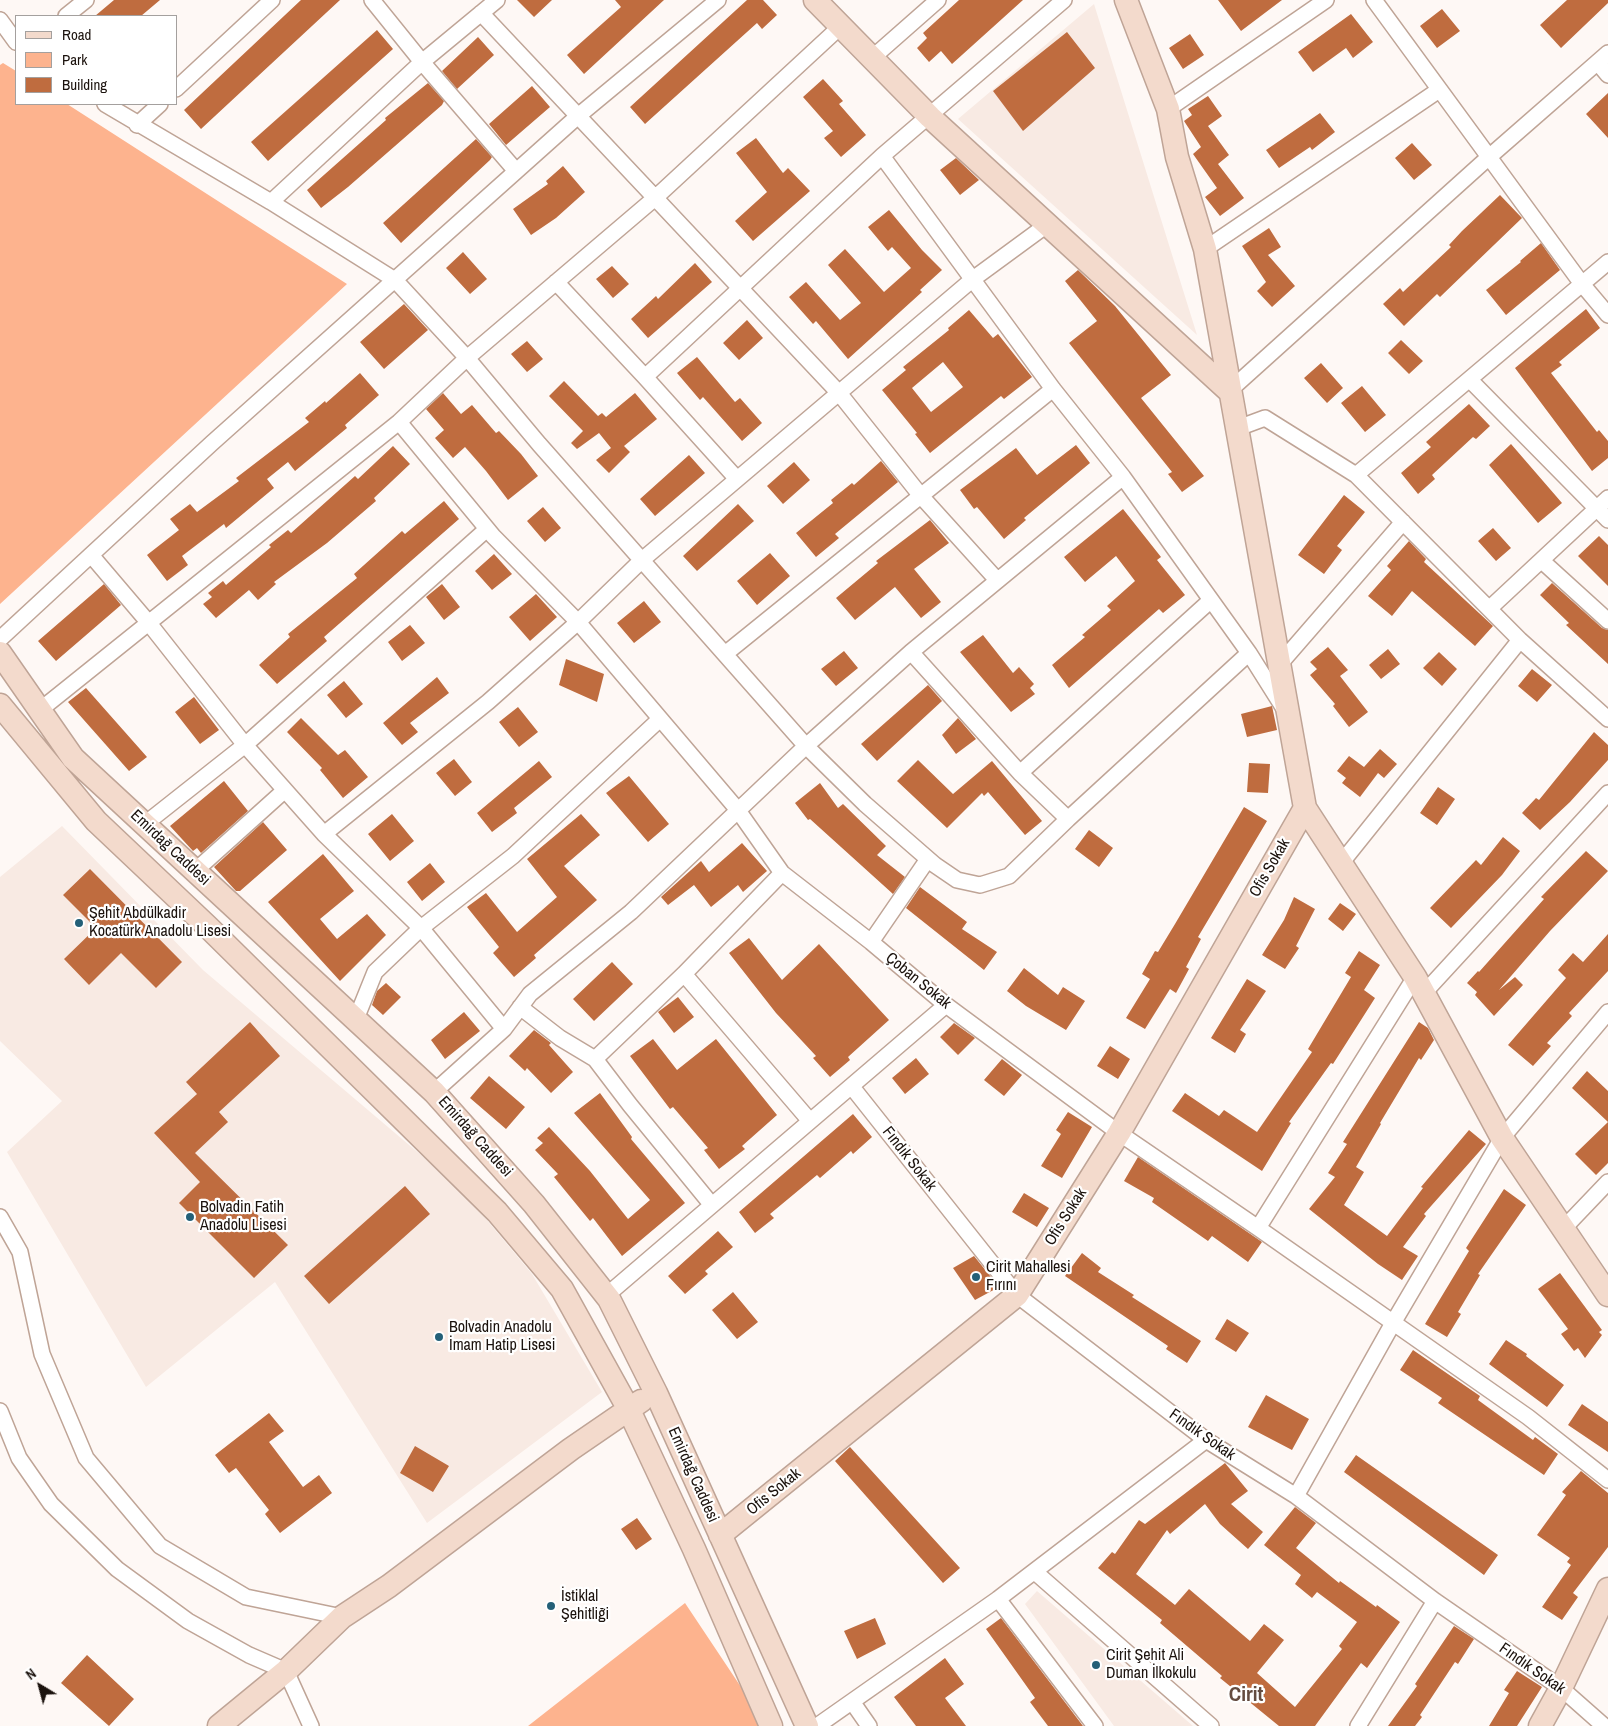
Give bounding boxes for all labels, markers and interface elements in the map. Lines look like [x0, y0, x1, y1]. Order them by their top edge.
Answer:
legend [15, 15, 178, 105]
text: Road [62, 24, 91, 45]
text: Park [62, 49, 87, 70]
text: Building [62, 74, 107, 95]
street label: Emirdağ Caddesi [126, 806, 214, 890]
street label: Ofis Sokak [1246, 835, 1294, 901]
place label: Şehit Abdülkadir Kocatürk Anadolu Lisesi [89, 904, 231, 942]
marker: Şehit Abdülkadir Kocatürk Anadolu Lisesi [73, 917, 85, 929]
street label: Çoban Sokak [881, 949, 955, 1013]
street label: Emirdağ Caddesi [434, 1093, 516, 1181]
street label: Fındık Sokak [878, 1123, 940, 1195]
street label: Ofis Sokak [1041, 1185, 1091, 1249]
place label: Bolvadin Fatih Anadolu Lisesi [200, 1198, 287, 1236]
marker: Bolvadin Fatih Anadolu Lisesi [184, 1211, 196, 1223]
place label: Cirit Mahallesi Fırını [986, 1258, 1071, 1296]
marker: Cirit Mahallesi Fırını [970, 1271, 982, 1283]
place label: Bolvadin Anadolu İmam Hatip Lisesi [449, 1318, 555, 1356]
marker: Bolvadin Anadolu İmam Hatip Lisesi [433, 1331, 445, 1343]
street label: Fındık Sokak [1165, 1405, 1239, 1465]
street label: Emirdağ Caddesi [663, 1424, 723, 1526]
street label: Ofis Sokak [743, 1464, 805, 1520]
place label: İstiklal Şehitliği [561, 1587, 609, 1625]
marker: İstiklal Şehitliği [545, 1600, 557, 1612]
street label: Fındık Sokak [1495, 1639, 1569, 1699]
place label: Cirit Şehit Ali Duman İlkokulu [1106, 1646, 1196, 1684]
marker: Cirit Şehit Ali Duman İlkokulu [1090, 1659, 1102, 1671]
north arrow [15, 1661, 65, 1711]
text: N [22, 1664, 40, 1684]
district label: Cirit [1229, 1682, 1263, 1708]

